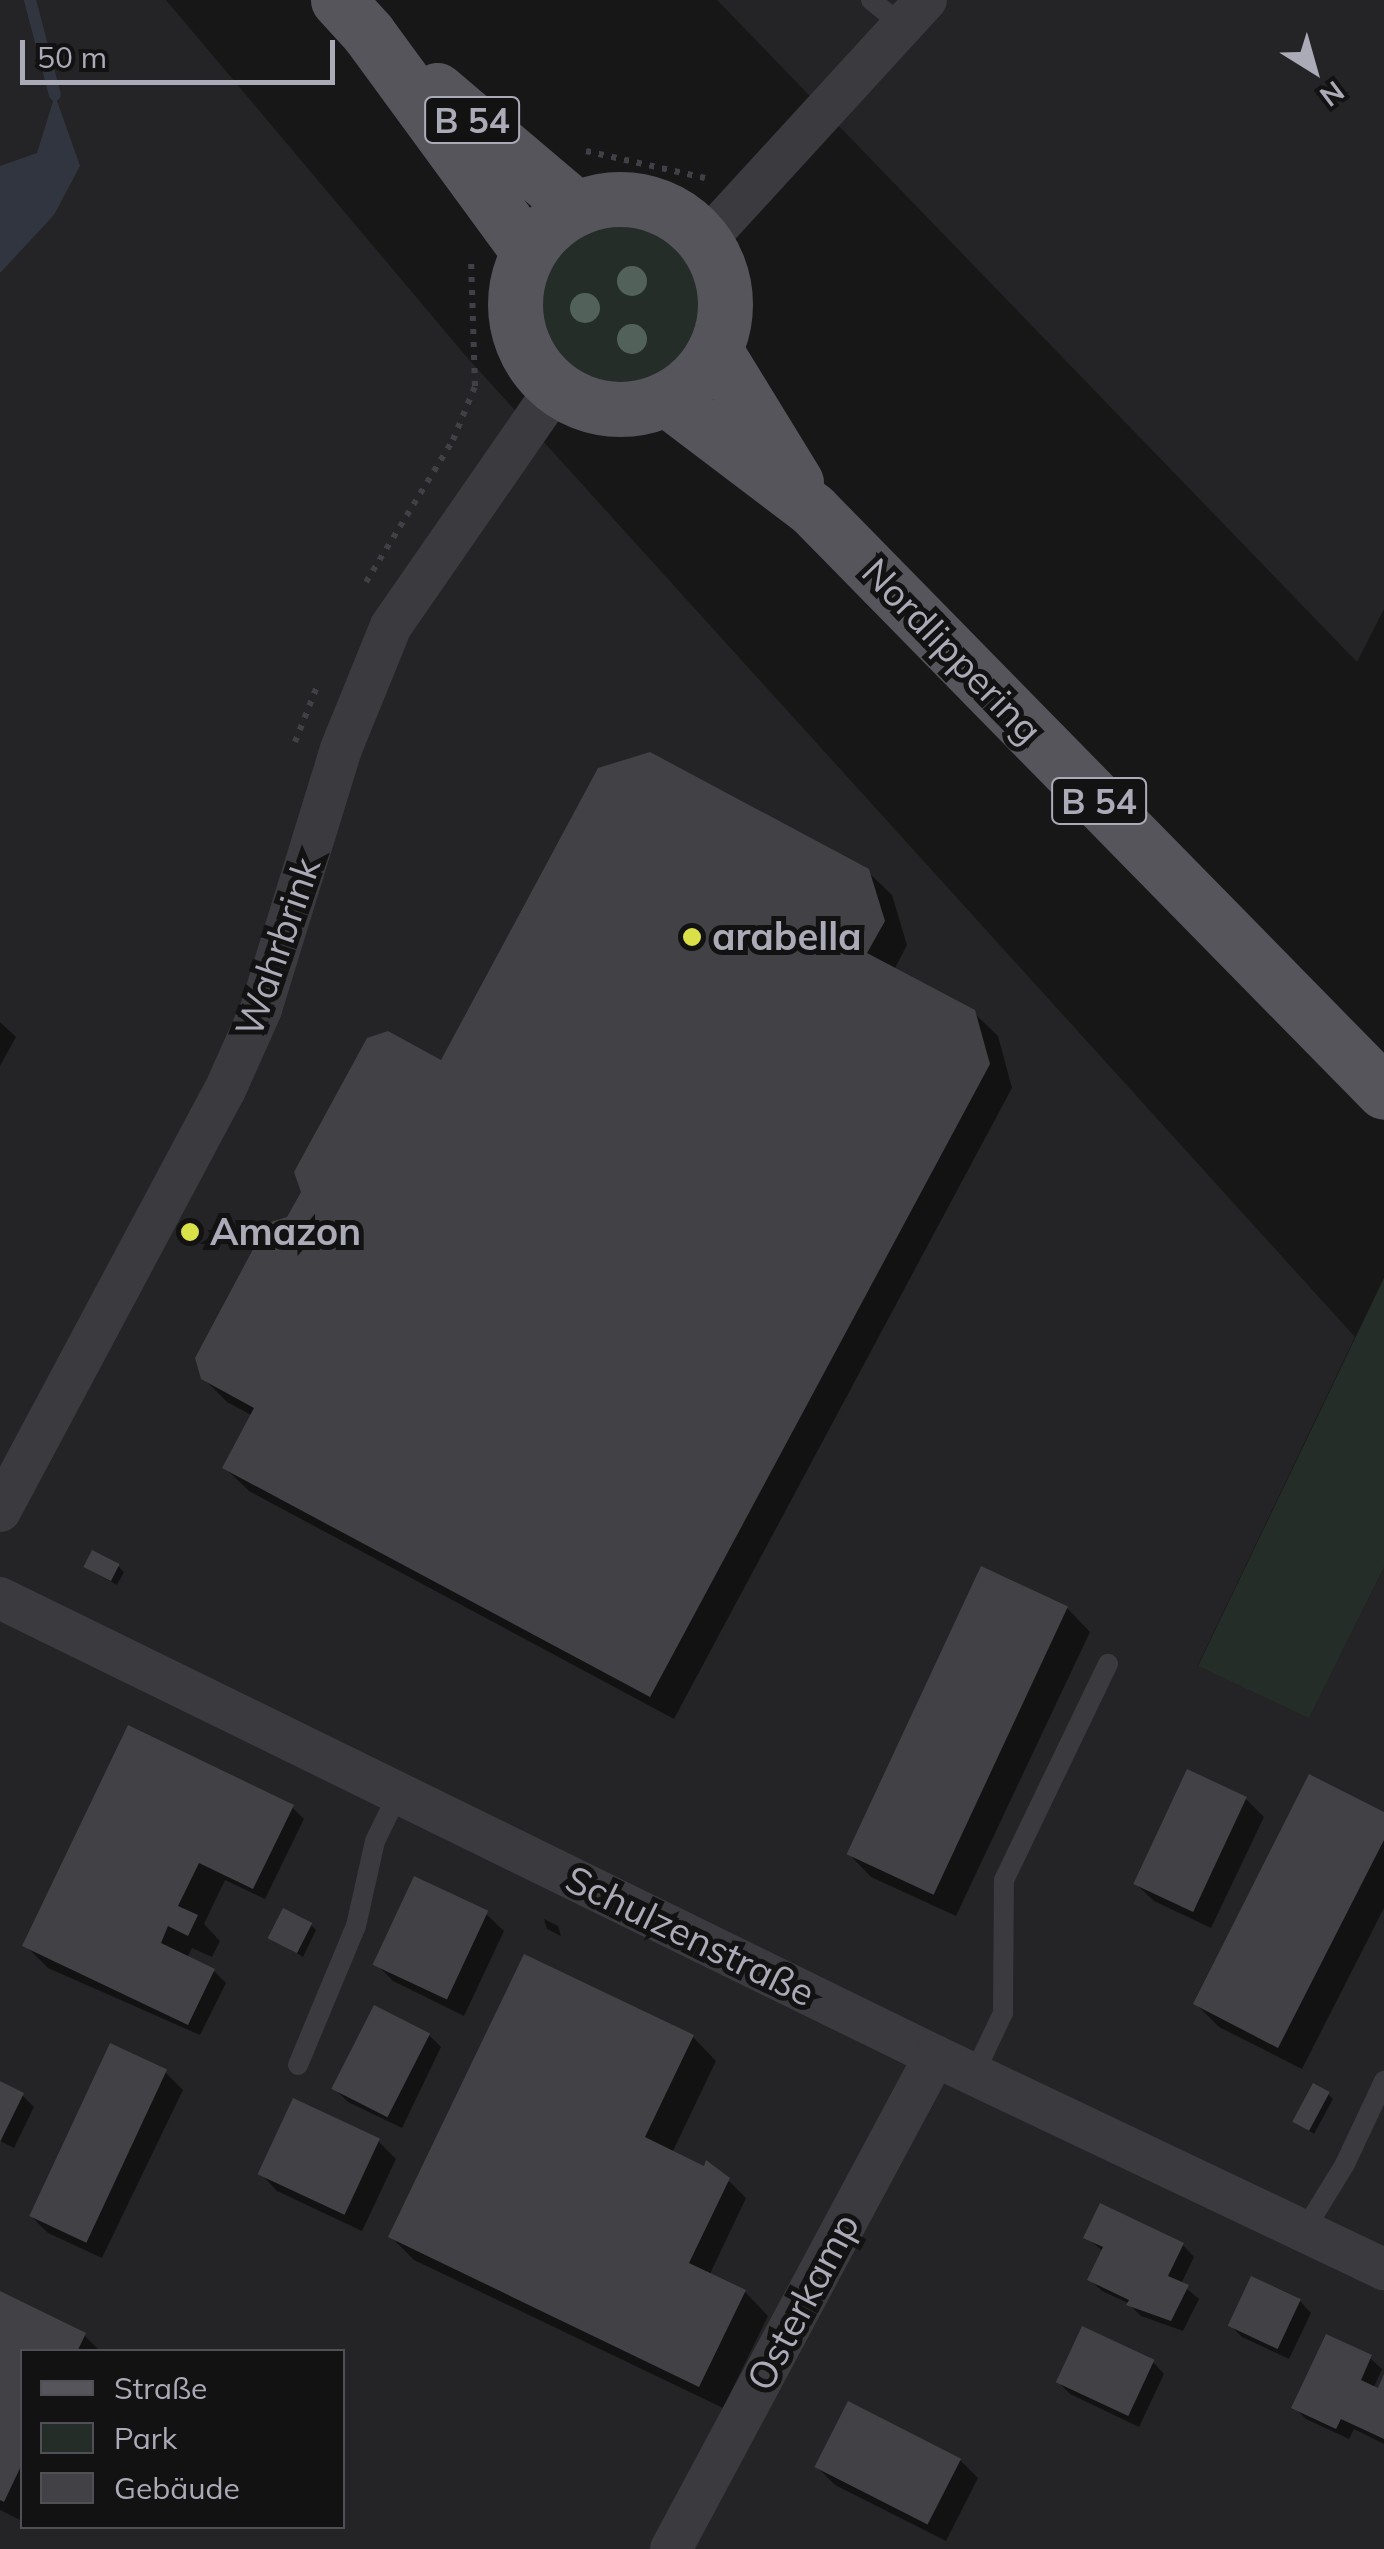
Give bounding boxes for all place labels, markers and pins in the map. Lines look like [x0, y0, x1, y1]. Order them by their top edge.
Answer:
place label: arabella [712, 914, 862, 960]
marker: arabella [681, 926, 703, 948]
place label: Amazon [210, 1209, 361, 1255]
marker: Amazon [179, 1221, 201, 1243]

